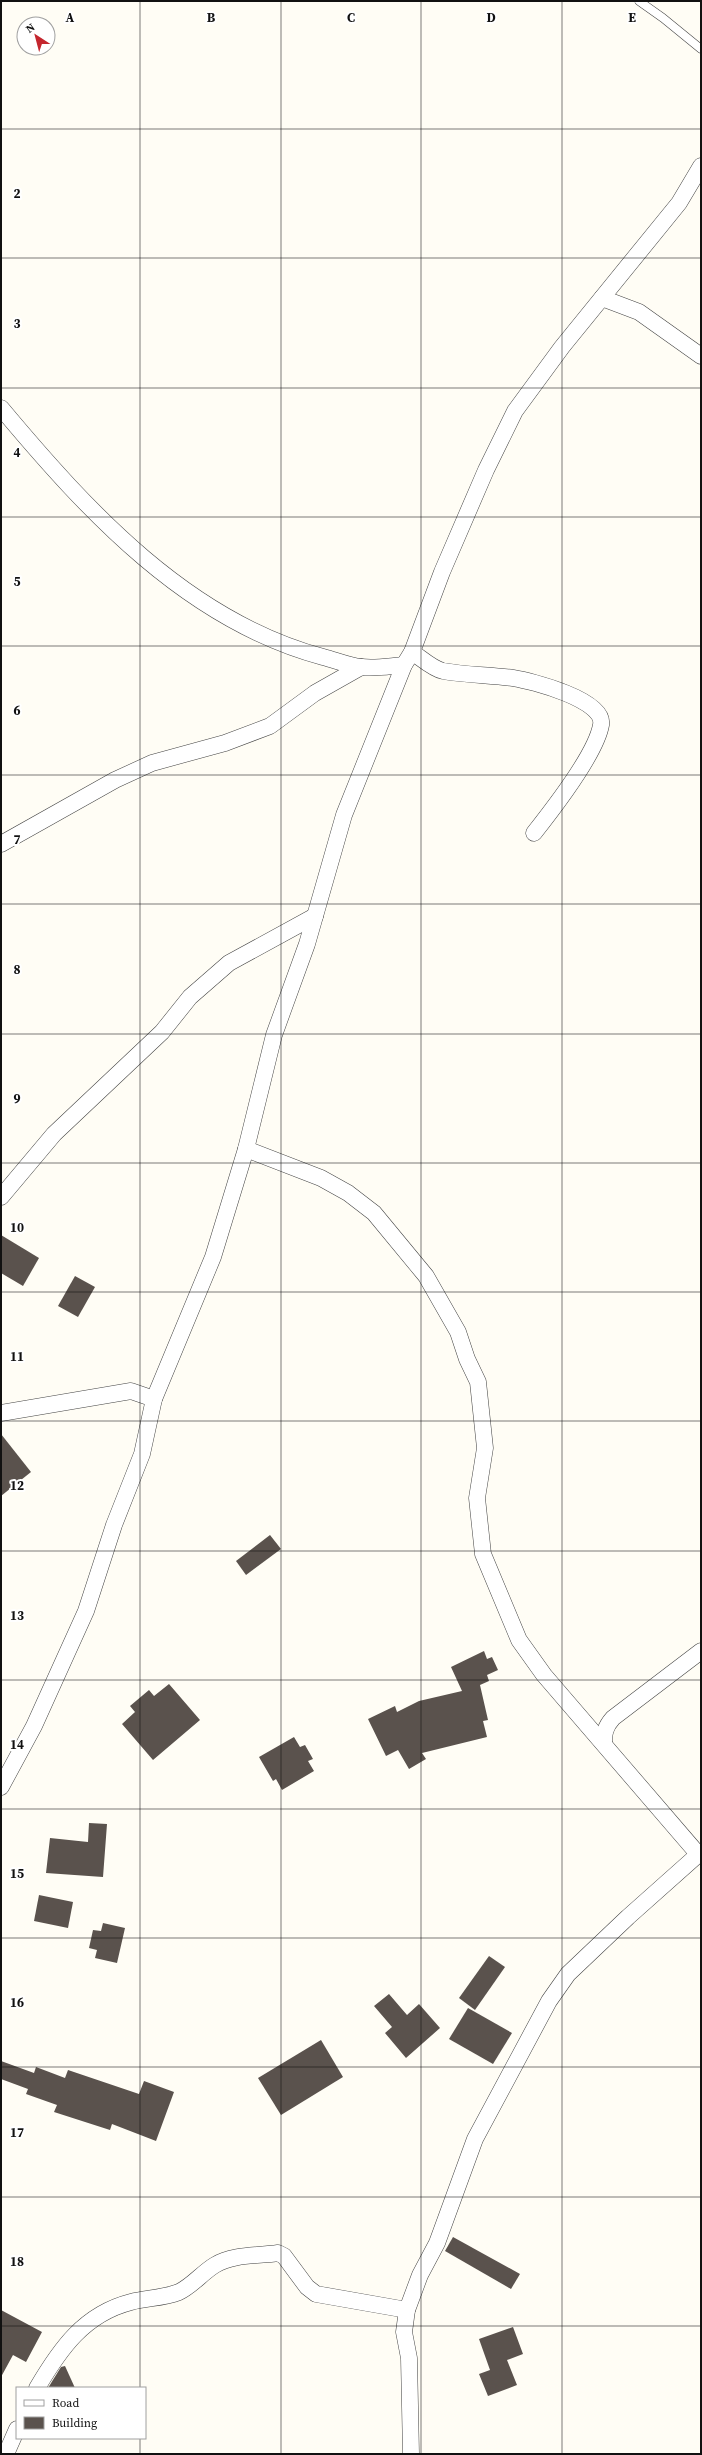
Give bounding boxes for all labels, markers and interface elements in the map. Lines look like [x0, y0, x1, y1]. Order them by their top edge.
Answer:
text: A [66, 9, 75, 26]
text: B [207, 9, 216, 26]
text: C [347, 9, 355, 26]
text: D [486, 9, 496, 26]
text: E [628, 9, 636, 26]
north arrow [16, 16, 56, 56]
text: N [23, 20, 38, 37]
text: 2 [13, 185, 21, 202]
text: 3 [13, 315, 21, 332]
text: 4 [13, 444, 21, 461]
text: 5 [13, 573, 21, 590]
text: 6 [13, 702, 21, 719]
text: 7 [13, 831, 21, 848]
text: 8 [13, 961, 21, 978]
text: 9 [13, 1090, 21, 1107]
text: 10 [10, 1219, 24, 1236]
text: 11 [10, 1348, 24, 1365]
text: 12 [10, 1477, 24, 1494]
text: 13 [10, 1607, 24, 1624]
text: 14 [10, 1736, 24, 1753]
text: 15 [10, 1865, 24, 1882]
text: 16 [10, 1994, 24, 2011]
text: 17 [10, 2124, 24, 2141]
text: 18 [10, 2253, 24, 2270]
legend [16, 2387, 146, 2439]
text: Road [52, 2395, 79, 2411]
text: Building [52, 2415, 97, 2431]

